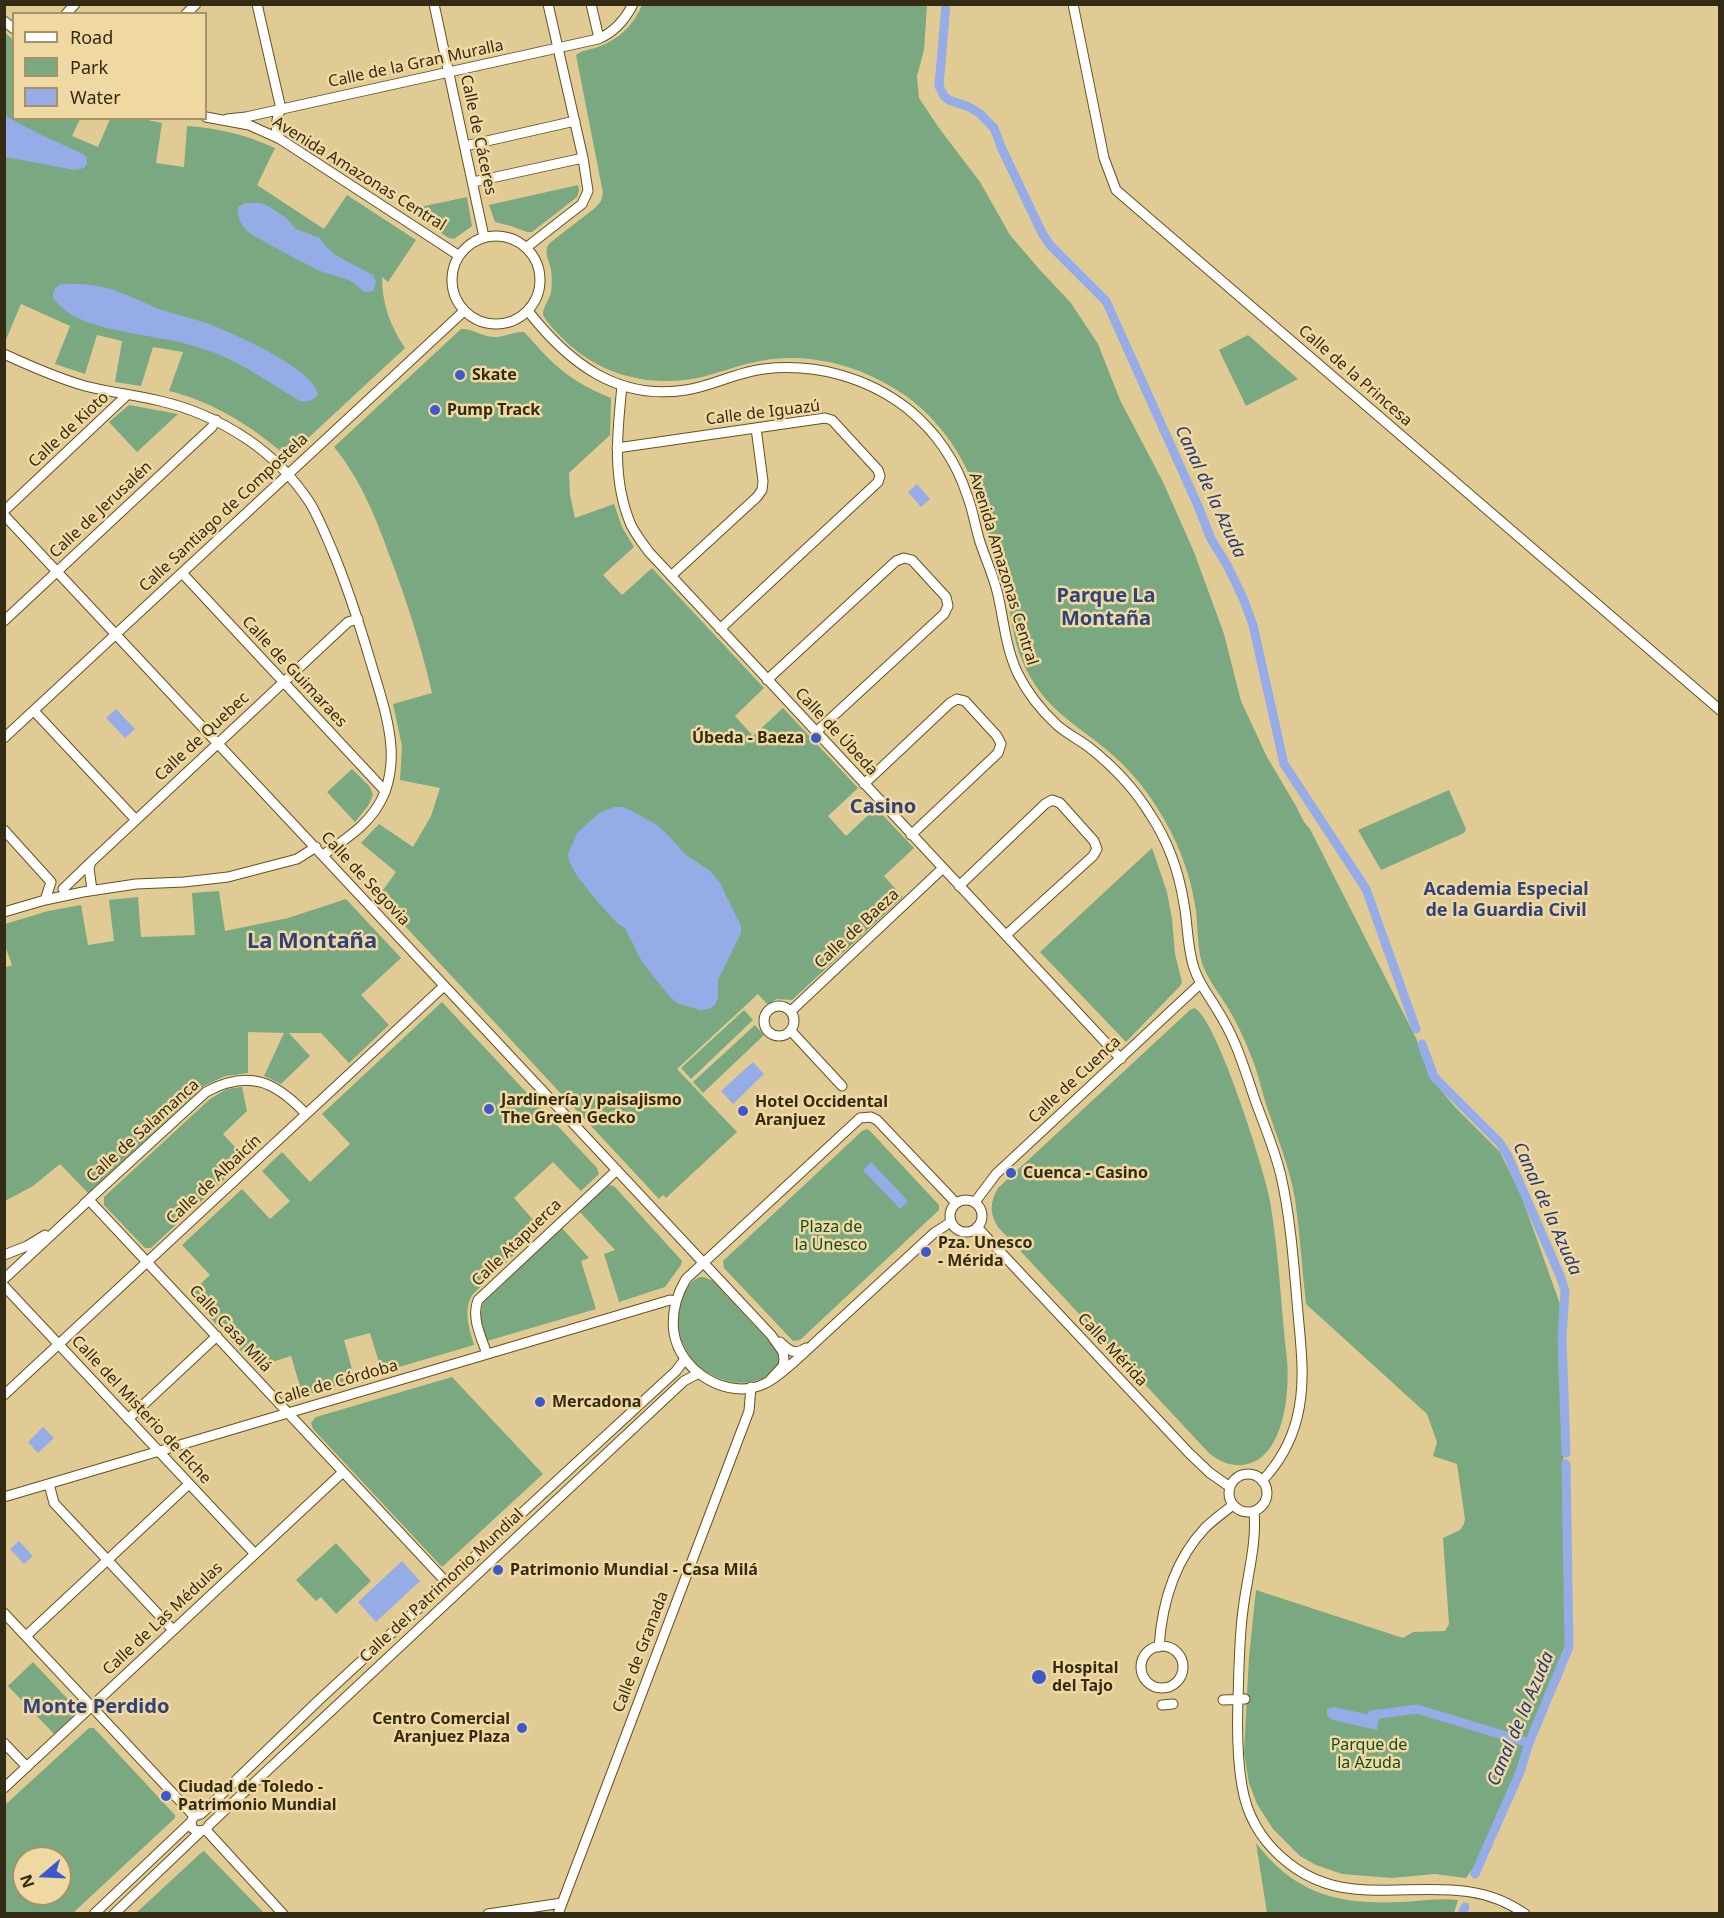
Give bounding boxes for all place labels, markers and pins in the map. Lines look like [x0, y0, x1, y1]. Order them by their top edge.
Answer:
place label: Skate [472, 365, 517, 385]
marker: Skate [453, 368, 467, 382]
place label: Pump Track [447, 400, 540, 420]
marker: Pump Track [428, 403, 442, 417]
place label: Úbeda - Baeza [692, 728, 804, 748]
marker: Úbeda - Baeza [809, 731, 823, 745]
place label: Jardinería y paisajismo The Green Gecko [501, 1090, 682, 1128]
place label: Hotel Occidental Aranjuez [755, 1092, 888, 1130]
marker: Jardinería y paisajismo The Green Gecko [482, 1102, 496, 1116]
marker: Hotel Occidental Aranjuez [736, 1104, 750, 1118]
place label: Cuenca - Casino [1023, 1163, 1148, 1183]
marker: Cuenca - Casino [1004, 1166, 1018, 1180]
place label: Pza. Unesco - Mérida [938, 1233, 1032, 1271]
marker: Pza. Unesco - Mérida [919, 1245, 933, 1259]
place label: Mercadona [552, 1392, 641, 1412]
marker: Mercadona [533, 1395, 547, 1409]
place label: Patrimonio Mundial - Casa Milá [510, 1560, 758, 1580]
marker: Patrimonio Mundial - Casa Milá [491, 1563, 505, 1577]
place label: Hospital del Tajo [1052, 1658, 1118, 1696]
marker: Hospital del Tajo [1030, 1668, 1048, 1686]
place label: Centro Comercial Aranjuez Plaza [372, 1709, 510, 1747]
marker: Centro Comercial Aranjuez Plaza [515, 1721, 529, 1735]
place label: Ciudad de Toledo - Patrimonio Mundial [178, 1777, 336, 1815]
marker: Ciudad de Toledo - Patrimonio Mundial [159, 1789, 173, 1803]

